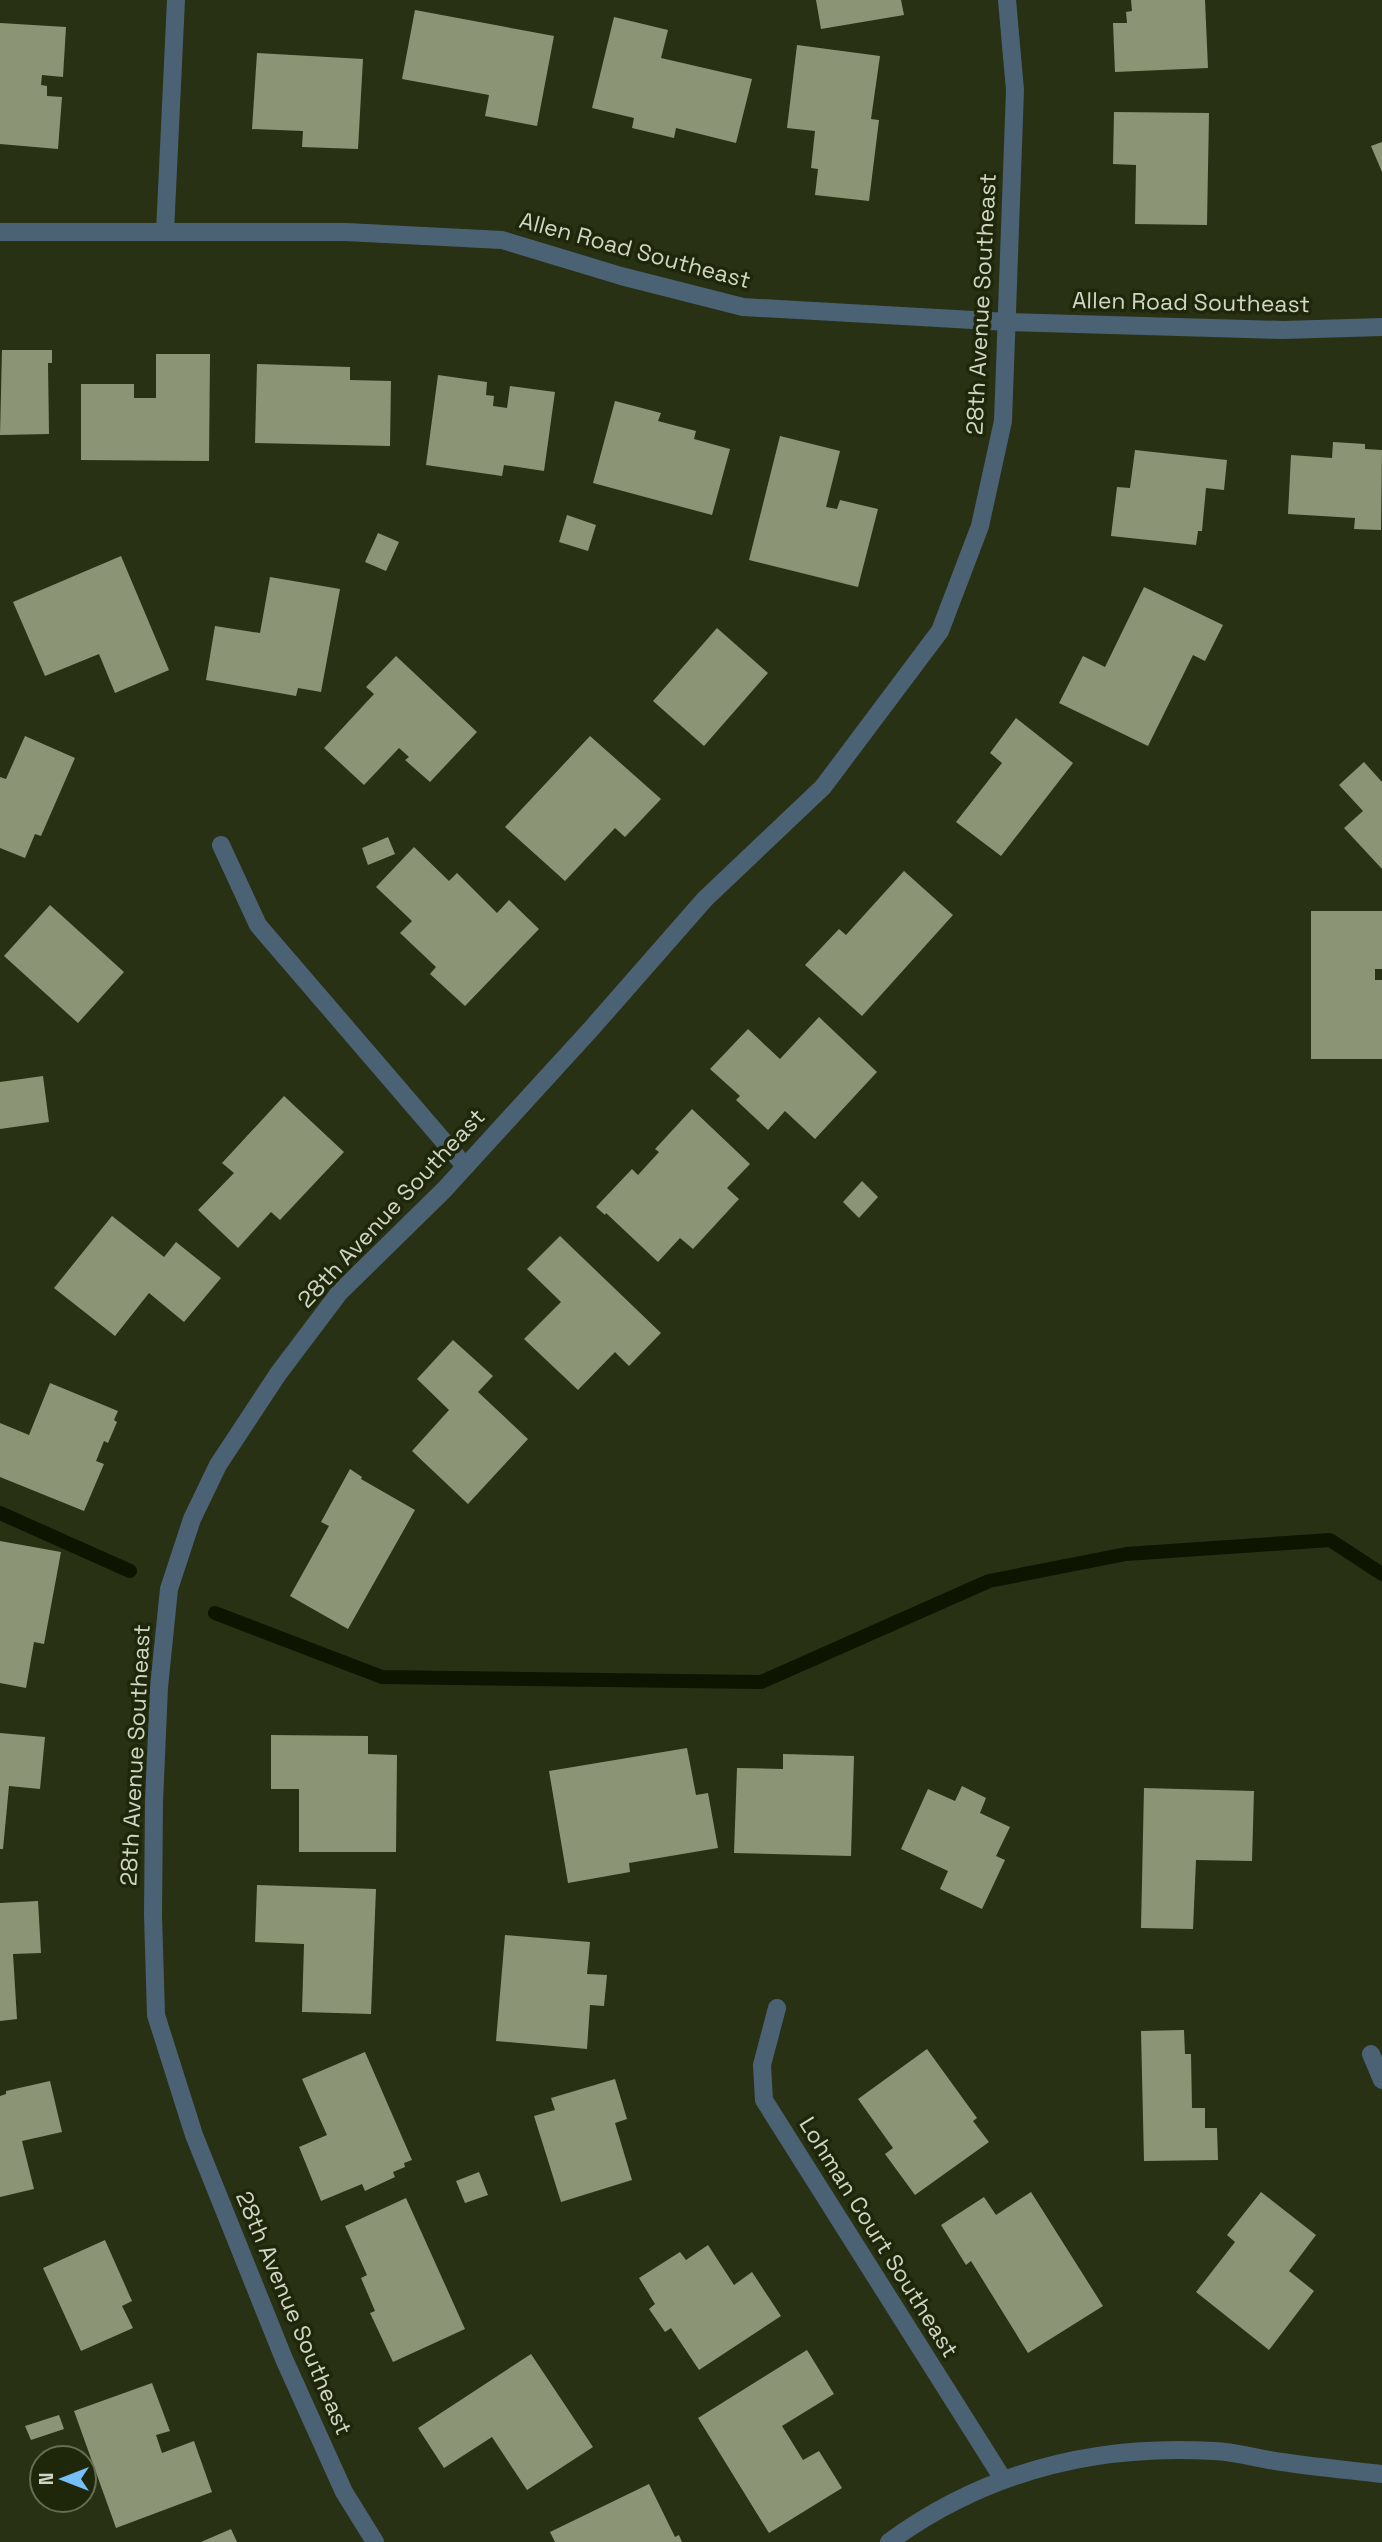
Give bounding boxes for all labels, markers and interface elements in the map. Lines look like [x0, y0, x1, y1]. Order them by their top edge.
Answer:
street label: 28th Avenue Southeast [959, 172, 1003, 436]
street label: Allen Road Southeast [516, 205, 754, 295]
street label: Allen Road Southeast [1072, 285, 1310, 319]
street label: 28th Avenue Southeast [291, 1102, 491, 1314]
street label: 28th Avenue Southeast [113, 1623, 157, 1887]
street label: Lohman Court Southeast [793, 2111, 965, 2363]
street label: 28th Avenue Southeast [229, 2187, 359, 2439]
north arrow [28, 2444, 98, 2514]
text: N [34, 2473, 59, 2485]

